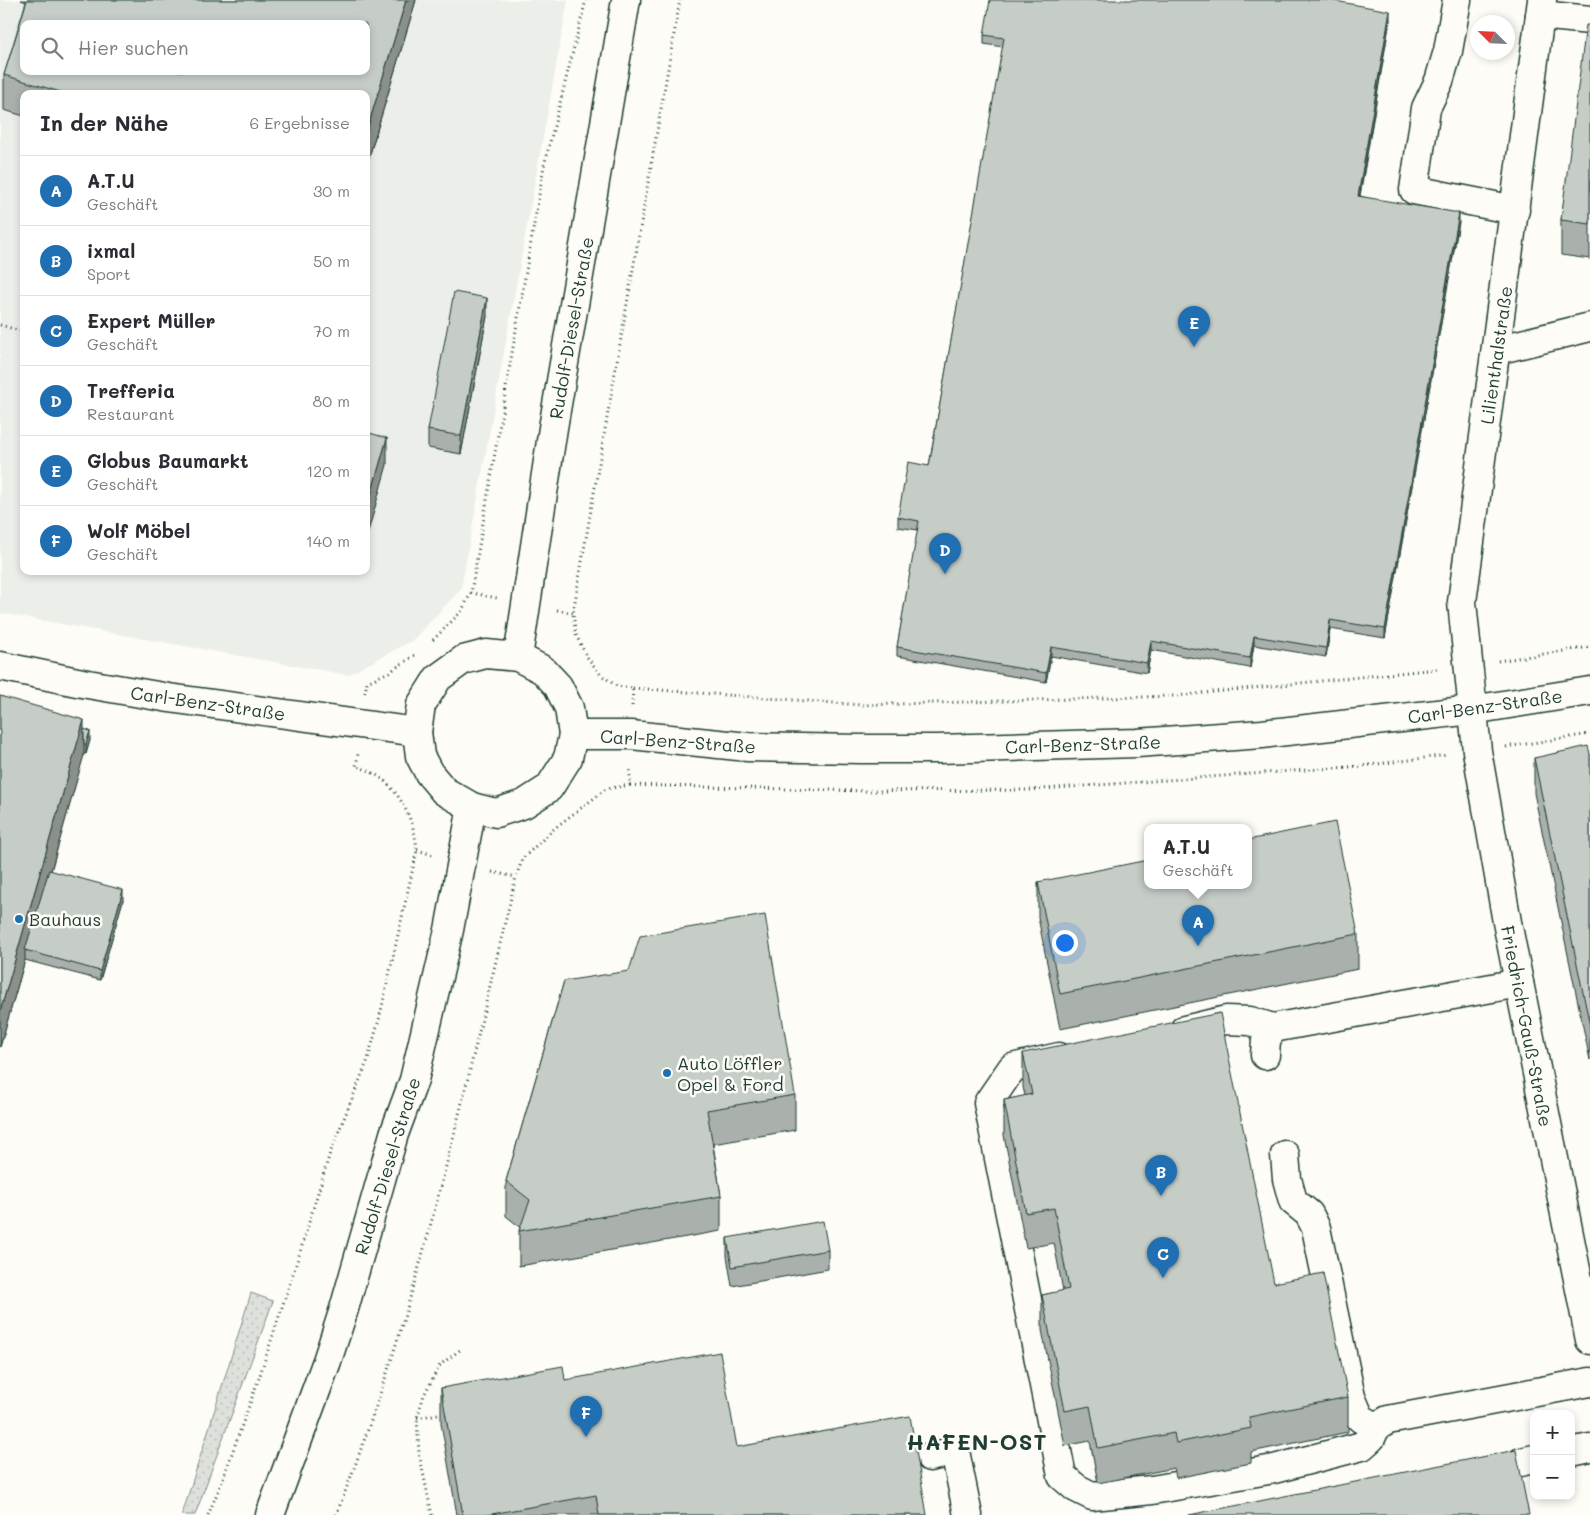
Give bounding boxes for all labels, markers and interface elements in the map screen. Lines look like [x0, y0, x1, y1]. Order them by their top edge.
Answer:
north arrow [1470, 15, 1515, 60]
search box [20, 20, 370, 75]
icon: search [38, 34, 66, 62]
text: Hier suchen [78, 35, 189, 60]
text: In der Nähe [40, 109, 168, 136]
text: 6 Ergebnisse [249, 112, 350, 133]
text: A.T.U [87, 168, 135, 193]
text: A [50, 180, 62, 201]
text: 30 m [313, 180, 350, 201]
text: Geschäft [87, 193, 158, 214]
street label: Rudolf-Diesel-Straße [543, 235, 599, 421]
text: ixmal [87, 238, 135, 263]
text: B [51, 250, 61, 271]
text: 50 m [313, 250, 350, 271]
text: Sport [87, 263, 130, 284]
street label: Lilienthalstraße [1474, 284, 1518, 426]
pin: E [1178, 306, 1210, 347]
text: Expert Müller [87, 308, 215, 333]
text: C [50, 320, 62, 341]
text: 70 m [313, 320, 350, 341]
text: Geschäft [87, 333, 158, 354]
text: Trefferia [87, 378, 175, 403]
text: D [50, 390, 62, 411]
text: 80 m [313, 390, 350, 411]
text: Restaurant [87, 403, 175, 424]
text: Globus Baumarkt [87, 448, 248, 473]
text: E [51, 460, 61, 481]
text: 120 m [306, 460, 350, 481]
text: Geschäft [87, 473, 158, 494]
text: Wolf Möbel [87, 518, 190, 543]
text: F [51, 530, 61, 551]
text: 140 m [306, 530, 350, 551]
pin: D [929, 533, 961, 574]
text: Geschäft [87, 543, 158, 564]
street label: Carl-Benz-Straße [129, 680, 287, 726]
street label: Carl-Benz-Straße [1406, 683, 1564, 729]
street label: Carl-Benz-Straße [599, 724, 757, 758]
street label: Carl-Benz-Straße [1005, 729, 1161, 759]
popup [1144, 824, 1252, 889]
text: A.T.U [1162, 834, 1210, 859]
text: Geschäft [1162, 859, 1234, 880]
pin: A [1182, 905, 1214, 946]
place label: Bauhaus [29, 907, 101, 931]
marker: Bauhaus [13, 913, 25, 925]
street label: Friedrich-Gauß-Straße [1496, 923, 1558, 1129]
your location [1052, 930, 1078, 956]
place label: Auto Löffler Opel & Ford [677, 1051, 784, 1096]
marker: Auto Löffler Opel & Ford [661, 1067, 673, 1079]
street label: Rudolf-Diesel-Straße [349, 1074, 425, 1258]
pin: B [1145, 1155, 1177, 1196]
pin: C [1147, 1237, 1179, 1278]
pin: F [570, 1396, 602, 1437]
map controls [1530, 1410, 1575, 1500]
button: + [1530, 1410, 1575, 1455]
district label: HAFEN-OST [907, 1427, 1047, 1456]
button: − [1530, 1455, 1575, 1500]

